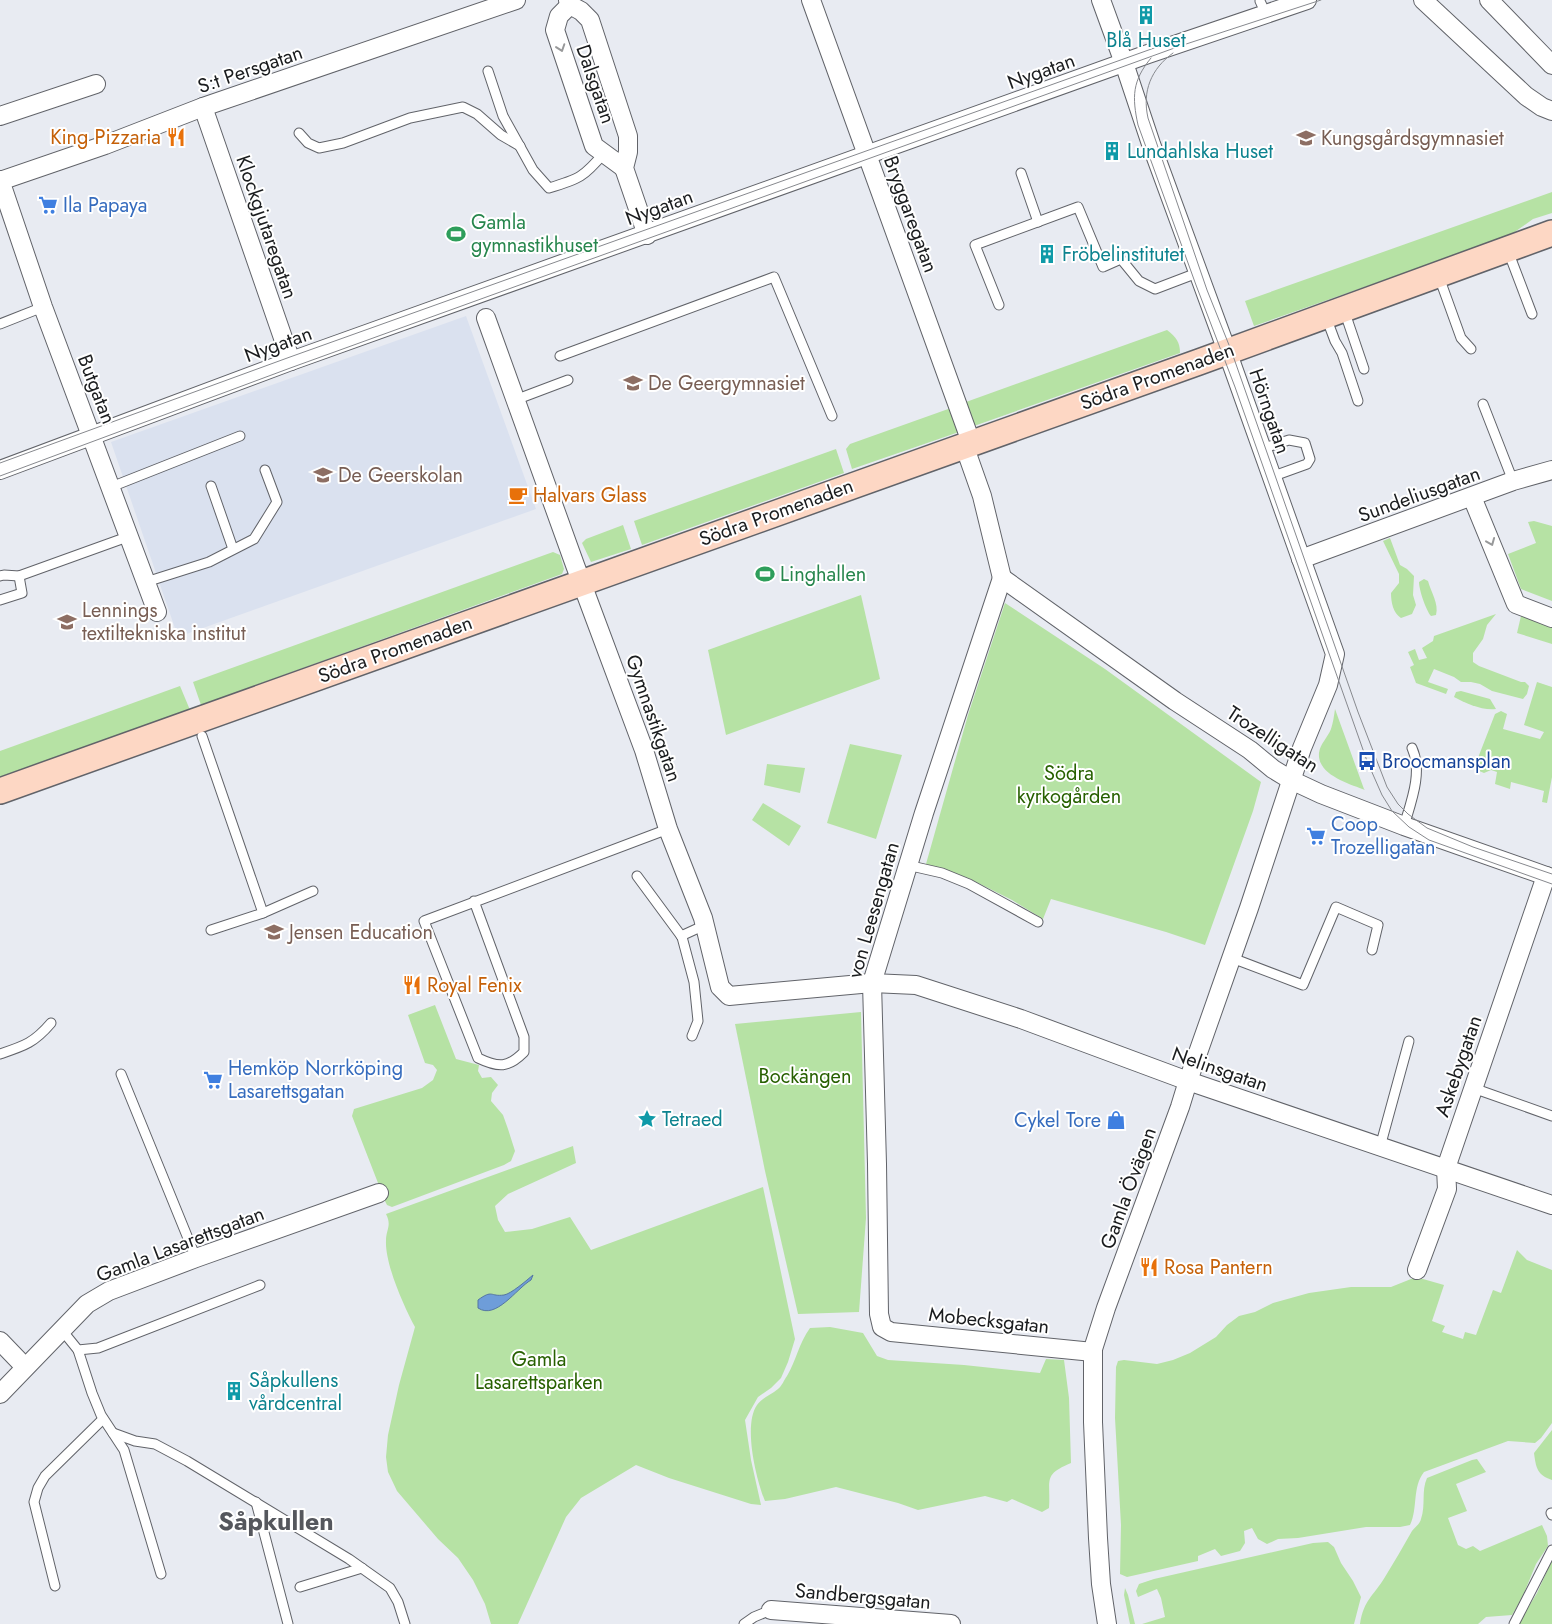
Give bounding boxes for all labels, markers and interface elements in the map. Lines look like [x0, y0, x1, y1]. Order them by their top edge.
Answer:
building icon: Blå Huset [1135, 4, 1157, 26]
place label: Blå Huset [1106, 26, 1186, 55]
street label: S:t Persgatan [194, 38, 307, 101]
street label: Dalsgatan [568, 41, 623, 128]
one-way arrow [555, 43, 565, 51]
street label: Nygatan [1003, 46, 1079, 97]
place label: King Pizzaria [50, 123, 161, 152]
place label: Kungsgårdsgymnasiet [1321, 124, 1504, 153]
restaurant icon: King Pizzaria [165, 126, 187, 148]
school or university icon: Kungsgårdsgymnasiet [1295, 127, 1317, 149]
place label: Lundahlska Huset [1127, 137, 1273, 166]
building icon: Lundahlska Huset [1101, 140, 1123, 162]
street label: Klockgjutaregatan [228, 151, 305, 303]
street label: Bryggaregatan [876, 152, 945, 277]
street label: Nygatan [621, 182, 697, 233]
place label: Ila Papaya [63, 191, 147, 220]
supermarket icon: Ila Papaya [37, 194, 59, 216]
place label: Gamla gymnastikhuset [471, 208, 598, 260]
sports icon: Gamla gymnastikhuset [445, 223, 467, 245]
place label: Fröbelinstitutet [1062, 240, 1185, 269]
building icon: Fröbelinstitutet [1036, 243, 1058, 265]
street label: Nygatan [240, 319, 316, 370]
street label: Södra Promenaden [1076, 335, 1238, 418]
street label: Butgatan [70, 350, 123, 428]
street label: Hörngatan [1241, 365, 1298, 458]
place label: De Geergymnasiet [648, 369, 805, 398]
school or university icon: De Geergymnasiet [622, 372, 644, 394]
street label: Sundeliusgatan [1354, 459, 1484, 530]
place label: De Geerskolan [338, 461, 463, 490]
school or university icon: De Geerskolan [312, 464, 334, 486]
street label: Södra Promenaden [695, 471, 857, 554]
place label: Halvars Glass [533, 481, 647, 510]
cafe icon: Halvars Glass [507, 484, 529, 506]
one-way arrow [1484, 537, 1495, 546]
place label: Linghallen [780, 560, 866, 589]
sports icon: Linghallen [754, 563, 776, 585]
place label: Lennings textiltekniska institut [82, 596, 246, 648]
street label: Södra Promenaden [314, 608, 476, 691]
school or university icon: Lennings textiltekniska institut [56, 611, 78, 633]
street label: Gymnastikgatan [618, 651, 689, 786]
street label: Trozelligatan [1221, 699, 1324, 780]
place label: Broocmansplan [1382, 747, 1511, 776]
bus stop icon: Broocmansplan [1356, 750, 1378, 772]
park label: Södra kyrkogården [1017, 759, 1121, 811]
place label: Coop Trozelligatan [1331, 810, 1435, 862]
supermarket icon: Coop Trozelligatan [1305, 825, 1327, 847]
street label: von Leesengatan [840, 839, 907, 982]
place label: Jensen Education [286, 918, 433, 947]
school or university icon: Jensen Education [263, 921, 285, 943]
place label: Royal Fenix [427, 971, 522, 1000]
restaurant icon: Royal Fenix [401, 974, 423, 996]
street label: Askebygatan [1428, 1012, 1489, 1121]
street label: Nelinsgatan [1168, 1039, 1272, 1099]
place label: Hemköp Norrköping Lasarettsgatan [228, 1054, 403, 1106]
park label: Bockängen [759, 1062, 851, 1091]
supermarket icon: Hemköp Norrköping Lasarettsgatan [202, 1069, 224, 1091]
place label: Tetraed [662, 1105, 723, 1134]
place label: Cykel Tore [1014, 1106, 1101, 1135]
place icon: Tetraed [636, 1108, 658, 1130]
shop icon: Cykel Tore [1105, 1109, 1127, 1131]
street label: Gamla Övägen [1093, 1123, 1164, 1253]
street label: Gamla Lasarettsgatan [92, 1199, 268, 1290]
place label: Rosa Pantern [1164, 1253, 1273, 1282]
restaurant icon: Rosa Pantern [1138, 1256, 1160, 1278]
street label: Mobecksgatan [927, 1300, 1051, 1341]
park label: Gamla Lasarettsparken [475, 1345, 603, 1397]
place label: Såpkullens vårdcentral [249, 1366, 342, 1418]
building icon: Såpkullens vårdcentral [223, 1380, 245, 1402]
district label: Såpkullen [218, 1503, 334, 1539]
street label: Sandbergsgatan [794, 1576, 932, 1617]

